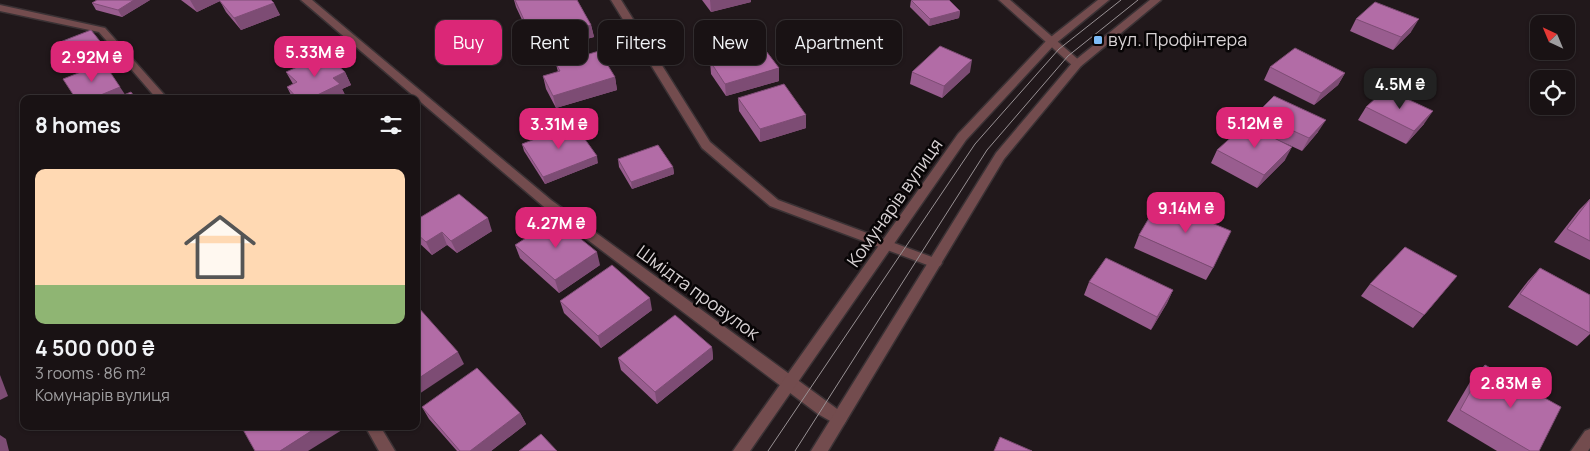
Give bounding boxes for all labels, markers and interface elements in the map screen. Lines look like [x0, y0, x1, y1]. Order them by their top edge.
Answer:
north arrow [1530, 15, 1575, 60]
map controls [1530, 15, 1575, 115]
chip: Buy [435, 20, 502, 65]
chip: Rent [512, 20, 588, 65]
chip: Filters [598, 20, 684, 65]
chip: New [694, 20, 766, 65]
chip: Apartment [776, 20, 902, 65]
place label: вул. Профінтера [1108, 27, 1247, 51]
marker: вул. Профінтера [1092, 34, 1104, 46]
pin: 5.33M ₴ [269, 36, 361, 78]
pin: 2.92M ₴ [46, 41, 138, 83]
text: 5.33M ₴ [285, 41, 345, 63]
text: 2.92M ₴ [62, 46, 122, 68]
pin: 4.5M ₴ [1359, 68, 1441, 110]
button: locate [1530, 70, 1575, 115]
text: 4.5M ₴ [1375, 73, 1425, 95]
pin: 5.12M ₴ [1209, 106, 1301, 149]
pin: 3.31M ₴ [513, 108, 605, 150]
text: 8 homes [35, 111, 121, 139]
icon: filters [377, 111, 405, 139]
text: 5.12M ₴ [1227, 112, 1283, 134]
text: 3.31M ₴ [530, 113, 588, 135]
street label: Комунарів вулиця [841, 133, 948, 271]
pin: 9.14M ₴ [1140, 192, 1232, 234]
text: 9.14M ₴ [1158, 197, 1214, 219]
icon: home [175, 202, 265, 292]
pin: 4.27M ₴ [510, 206, 602, 249]
text: 4.27M ₴ [526, 212, 586, 234]
street label: Шмідта провулок [632, 239, 766, 346]
text: 4 500 000 ₴ [35, 334, 155, 362]
text: 3 rooms · 86 m² [35, 362, 146, 384]
pin: 2.83M ₴ [1465, 366, 1557, 409]
text: 2.83M ₴ [1481, 372, 1541, 394]
text: Комунарів вулиця [35, 384, 170, 406]

